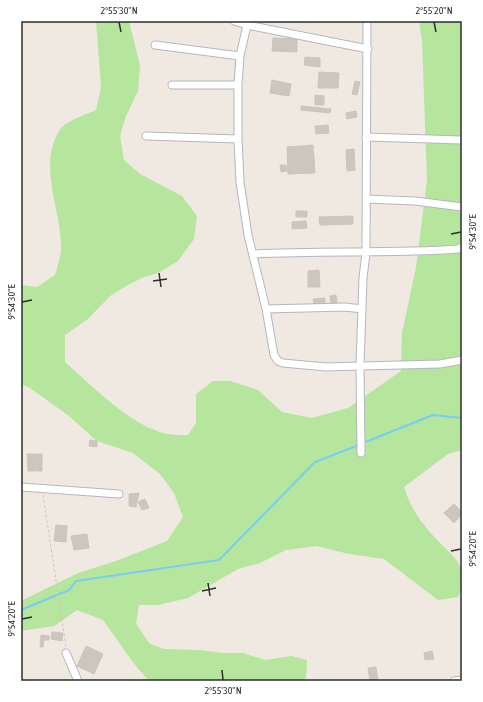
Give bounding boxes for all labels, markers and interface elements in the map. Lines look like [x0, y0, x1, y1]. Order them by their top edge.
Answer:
text: 2°55'30"N [100, 5, 138, 16]
text: 2°55'20"N [415, 5, 453, 16]
text: 9°54'30"E [467, 214, 478, 250]
text: 9°54'30"E [6, 284, 17, 320]
text: 9°54'20"E [467, 531, 478, 567]
text: 9°54'20"E [6, 601, 17, 637]
text: 2°55'30"N [204, 685, 242, 696]

